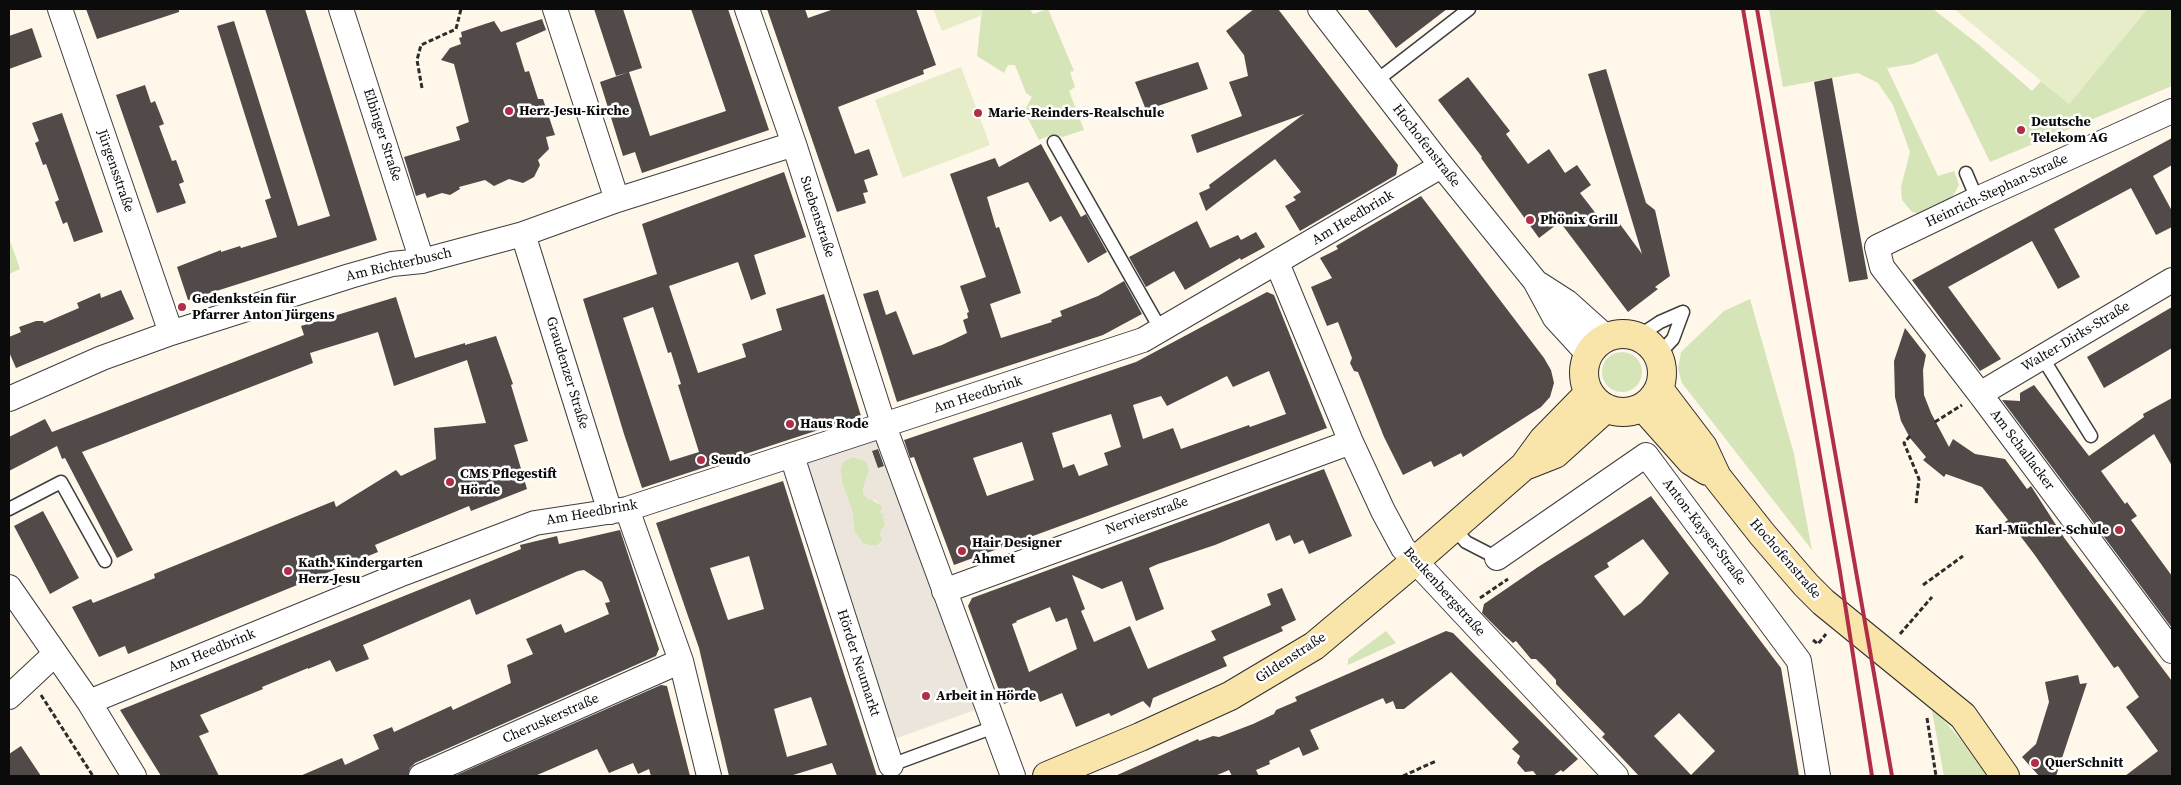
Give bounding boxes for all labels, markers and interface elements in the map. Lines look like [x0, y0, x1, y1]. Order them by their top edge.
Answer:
street label: Elbinger Straße [359, 86, 405, 184]
street label: Hochofenstraße [1388, 101, 1464, 191]
place label: Herz-Jesu-Kirche [519, 103, 629, 119]
marker: Herz-Jesu-Kirche [503, 105, 515, 117]
place label: Marie-Reinders-Realschule [988, 105, 1164, 121]
marker: Marie-Reinders-Realschule [972, 107, 984, 119]
place label: Deutsche Telekom AG [2031, 114, 2108, 146]
marker: Deutsche Telekom AG [2015, 124, 2027, 136]
street label: Jürgensstraße [93, 127, 137, 215]
street label: Heinrich-Stephan-Straße [1923, 151, 2071, 231]
street label: Suebenstraße [796, 174, 838, 260]
street label: Am Heedbrink [1309, 187, 1397, 249]
place label: Phönix Grill [1540, 212, 1618, 228]
marker: Phönix Grill [1524, 214, 1536, 226]
street label: Am Richterbusch [344, 245, 454, 285]
place label: Gedenkstein für Pfarrer Anton Jürgens [192, 291, 335, 324]
street label: Walter-Dirks-Straße [2019, 298, 2133, 376]
marker: Gedenkstein für Pfarrer Anton Jürgens [176, 301, 188, 313]
street label: Graudenzer Straße [542, 315, 592, 431]
street label: Am Heedbrink [931, 373, 1025, 417]
street label: Am Schallacker [1986, 406, 2058, 494]
place label: Haus Rode [800, 416, 869, 432]
marker: Haus Rode [784, 418, 796, 430]
place label: Seudo [711, 452, 751, 468]
marker: Seudo [695, 454, 707, 466]
place label: CMS Pflegestift Hörde [460, 466, 557, 498]
street label: Anton-Kayser-Straße [1658, 475, 1750, 589]
marker: CMS Pflegestift Hörde [444, 476, 456, 488]
street label: Nervierstraße [1104, 493, 1190, 539]
street label: Am Heedbrink [545, 497, 639, 529]
street label: Hochofenstraße [1746, 516, 1824, 602]
place label: Karl-Müchler-Schule [1975, 522, 2109, 538]
marker: Karl-Müchler-Schule [2113, 524, 2125, 536]
place label: Hair Designer Ahmet [972, 535, 1062, 568]
street label: Beukenbergstraße [1400, 544, 1488, 640]
marker: Hair Designer Ahmet [956, 545, 968, 557]
place label: Kath. Kindergarten Herz-Jesu [298, 555, 423, 588]
marker: Kath. Kindergarten Herz-Jesu [282, 565, 294, 577]
street label: Hörder Neumarkt [833, 607, 883, 719]
street label: Am Heedbrink [166, 626, 258, 676]
street label: Gildenstraße [1253, 629, 1329, 687]
place label: Arbeit in Hörde [936, 688, 1036, 704]
street label: Cheruskerstraße [500, 690, 602, 748]
marker: Arbeit in Hörde [920, 690, 932, 702]
place label: QuerSchnitt [2045, 755, 2123, 771]
marker: QuerSchnitt [2029, 757, 2041, 769]

